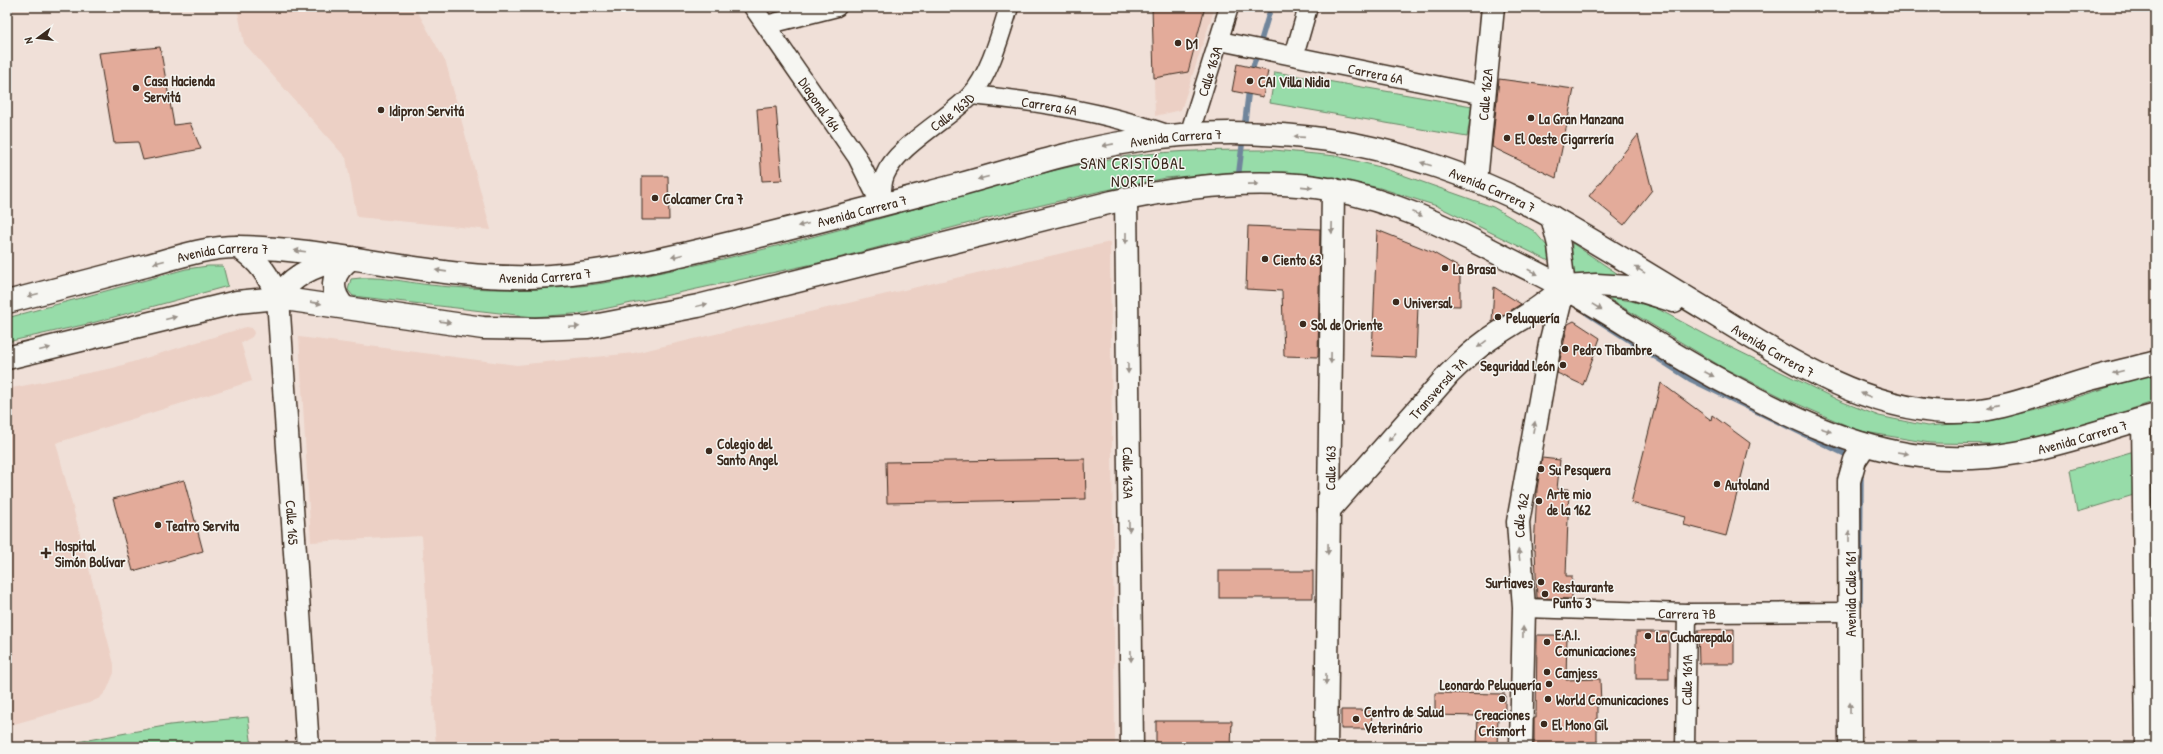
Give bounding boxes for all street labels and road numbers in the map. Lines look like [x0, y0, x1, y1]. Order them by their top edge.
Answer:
street label: Calle 163A [1192, 43, 1226, 99]
street label: Carrera 6A [1346, 58, 1405, 88]
street label: Calle 162A [1472, 67, 1496, 121]
street label: Diagonal 164 [795, 73, 846, 135]
street label: Calle 163D [926, 88, 978, 135]
street label: Carrera 6A [1020, 91, 1079, 119]
street label: Avenida Carrera 7 [1128, 124, 1222, 151]
street label: Avenida Carrera 7 [1447, 162, 1539, 216]
street label: Avenida Carrera 7 [815, 189, 909, 231]
street label: Avenida Carrera 7 [174, 237, 269, 266]
street label: Avenida Carrera 7 [499, 262, 592, 287]
street label: Avenida Carrera 7 [1729, 318, 1818, 381]
street label: Transversal 7A [1404, 353, 1470, 423]
street label: Avenida Carrera 7 [2036, 414, 2129, 458]
street label: Calle 163 [1320, 445, 1339, 491]
street label: Calle 163A [1119, 447, 1139, 499]
street label: Calle 162 [1508, 491, 1533, 539]
street label: Calle 165 [282, 500, 304, 545]
street label: Avenida Calle 161 [1841, 551, 1860, 637]
street label: Carrera 7B [1658, 603, 1716, 623]
street label: Calle 161A [1676, 654, 1696, 705]

